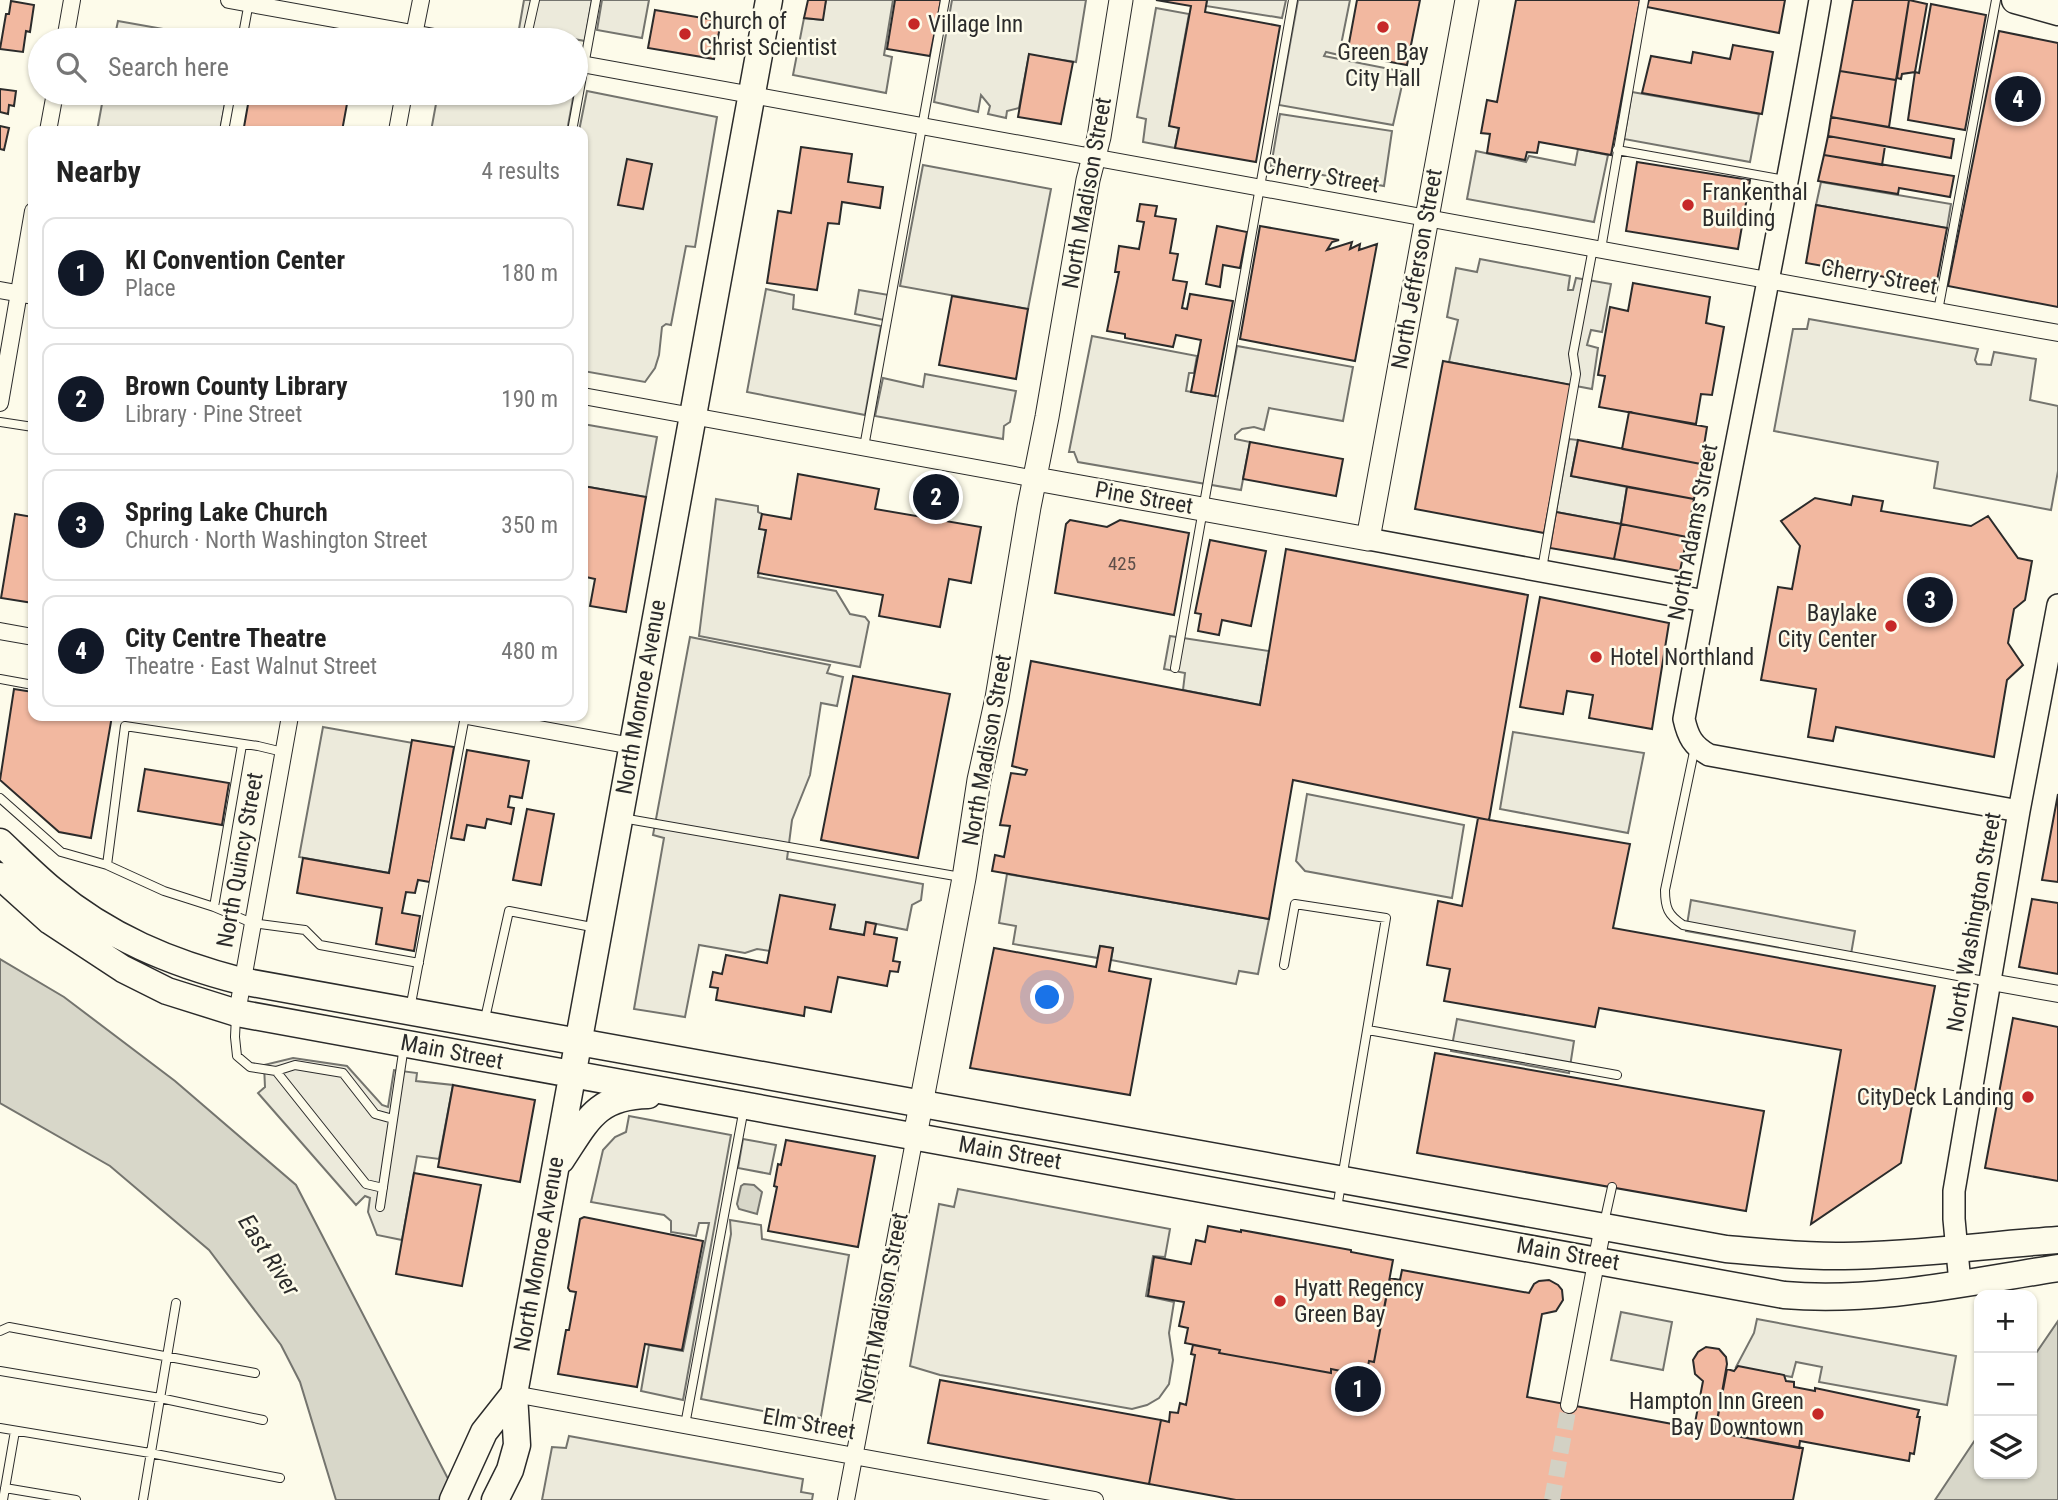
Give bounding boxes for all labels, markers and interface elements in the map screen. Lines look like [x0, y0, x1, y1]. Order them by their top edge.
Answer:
place label: Church of Christ Scientist [699, 8, 837, 61]
place label: Village Inn [928, 11, 1023, 38]
marker: Village Inn [906, 16, 922, 32]
marker: Green Bay City Hall [1375, 19, 1391, 35]
marker: Church of Christ Scientist [677, 26, 693, 42]
search box [28, 28, 588, 105]
place label: Green Bay City Hall [1337, 39, 1429, 92]
icon: search [52, 48, 90, 86]
text: Search here [108, 52, 229, 82]
pin: 4 [1995, 73, 2041, 125]
street label: North Madison Street [1057, 95, 1117, 291]
street label: Cherry Street [1261, 151, 1381, 199]
text: Nearby [56, 154, 141, 189]
text: 4 results [482, 158, 560, 185]
street label: North Jefferson Street [1386, 167, 1448, 371]
place label: Frankenthal Building [1702, 179, 1808, 232]
marker: Frankenthal Building [1680, 197, 1696, 213]
text: KI Convention Center [125, 245, 345, 275]
street label: Cherry Street [1819, 253, 1939, 301]
text: 1 [75, 260, 87, 287]
text: 180 m [501, 260, 558, 287]
text: Place [125, 275, 175, 302]
text: Brown County Library [125, 371, 348, 401]
text: 2 [75, 386, 87, 413]
text: 190 m [501, 386, 558, 413]
text: Library · Pine Street [125, 401, 302, 428]
street label: North Adams Street [1663, 441, 1723, 623]
pin: 2 [913, 471, 959, 523]
street label: Pine Street [1093, 476, 1195, 520]
text: Spring Lake Church [125, 497, 328, 527]
text: 3 [75, 512, 87, 539]
text: 350 m [501, 512, 558, 539]
text: Church · North Washington Street [125, 527, 427, 554]
house number: 425 [1108, 552, 1136, 575]
pin: 3 [1907, 574, 1953, 626]
street label: North Monroe Avenue [611, 598, 671, 796]
place label: Baylake City Center [1777, 600, 1877, 653]
marker: Baylake City Center [1883, 618, 1899, 634]
text: City Centre Theatre [125, 623, 326, 653]
text: 4 [75, 638, 87, 665]
text: 480 m [501, 638, 558, 665]
place label: Hotel Northland [1610, 644, 1754, 671]
marker: Hotel Northland [1588, 649, 1604, 665]
street label: North Madison Street [957, 652, 1017, 848]
text: Theatre · East Walnut Street [125, 653, 377, 680]
street label: North Quincy Street [211, 770, 269, 950]
street label: North Washington Street [1941, 810, 2007, 1034]
your location [1030, 980, 1064, 1014]
street label: Main Street [398, 1029, 506, 1075]
place label: CityDeck Landing [1857, 1084, 2014, 1111]
marker: CityDeck Landing [2020, 1089, 2036, 1105]
street label: Main Street [956, 1131, 1064, 1175]
street label: North Monroe Avenue [509, 1155, 569, 1353]
water label: East River [232, 1209, 306, 1302]
street label: North Madison Street [850, 1210, 914, 1406]
street label: Main Street [1514, 1232, 1622, 1276]
place label: Hyatt Regency Green Bay [1294, 1275, 1424, 1328]
map controls [1974, 1290, 2037, 1479]
button: + [1974, 1290, 2037, 1353]
marker: Hyatt Regency Green Bay [1272, 1293, 1288, 1309]
button: − [1974, 1353, 2037, 1416]
pin: 1 [1335, 1363, 1381, 1415]
place label: Hampton Inn Green Bay Downtown [1629, 1388, 1804, 1441]
street label: Elm Street [761, 1403, 857, 1445]
marker: Hampton Inn Green Bay Downtown [1810, 1406, 1826, 1422]
button: layers [1974, 1416, 2037, 1479]

